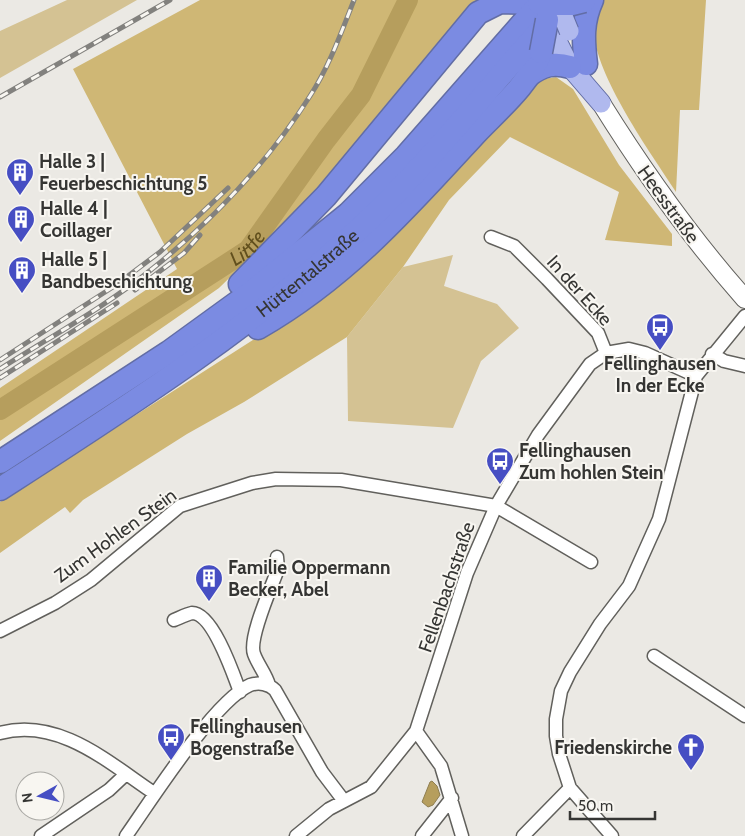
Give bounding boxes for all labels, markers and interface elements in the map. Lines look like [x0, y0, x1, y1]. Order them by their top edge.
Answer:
place label: Halle 3 | Feuerbeschichtung 5 [39, 150, 208, 195]
building icon: Halle 3 | Feuerbeschichtung 5 [5, 157, 35, 196]
street label: Heesstraße [633, 161, 705, 248]
place label: Halle 4 | Coillager [40, 197, 112, 242]
building icon: Halle 4 | Coillager [6, 204, 36, 243]
street label: Hüttentalstraße [252, 224, 364, 322]
water label: Littfe [225, 226, 270, 271]
place label: Halle 5 | Bandbeschichtung [41, 248, 193, 293]
street label: In der Ecke [542, 250, 617, 330]
building icon: Halle 5 | Bandbeschichtung [7, 255, 37, 294]
bus stop icon: Fellinghausen In der Ecke [645, 312, 675, 351]
place label: Fellinghausen In der Ecke [604, 352, 716, 397]
place label: Fellinghausen Zum hohlen Stein [519, 439, 664, 484]
bus stop icon: Fellinghausen Zum hohlen Stein [485, 446, 515, 485]
street label: Zum Hohlen Stein [50, 483, 181, 587]
street label: Fellenbachstraße [413, 519, 480, 655]
place label: Familie Oppermann Becker, Abel [228, 556, 390, 601]
building icon: Familie Oppermann Becker, Abel [194, 563, 224, 602]
place label: Fellinghausen Bogenstraße [190, 715, 302, 760]
bus stop icon: Fellinghausen Bogenstraße [156, 722, 186, 761]
church icon: Friedenskirche [676, 732, 706, 771]
place label: Friedenskirche [554, 736, 672, 759]
north arrow [15, 771, 65, 821]
scale bar [570, 788, 655, 820]
text: N [18, 792, 37, 804]
text: 50 m [578, 797, 613, 815]

